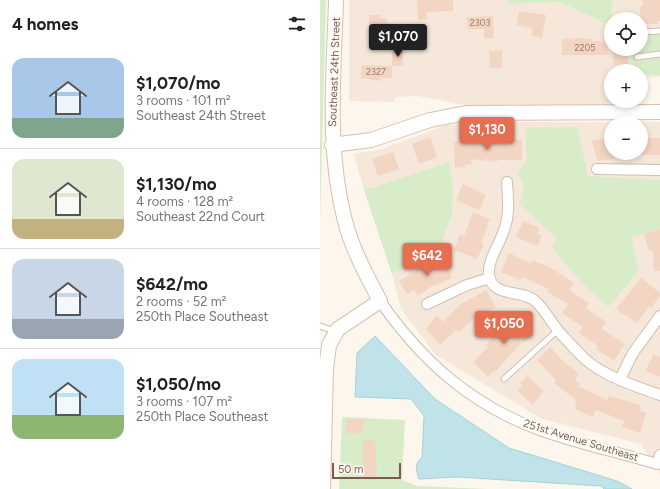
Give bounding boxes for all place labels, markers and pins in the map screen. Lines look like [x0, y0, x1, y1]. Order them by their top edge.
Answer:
pin: $1,070 [365, 24, 431, 58]
pin: $1,130 [454, 117, 520, 151]
pin: $642 [403, 243, 451, 277]
pin: $1,050 [471, 311, 537, 345]

